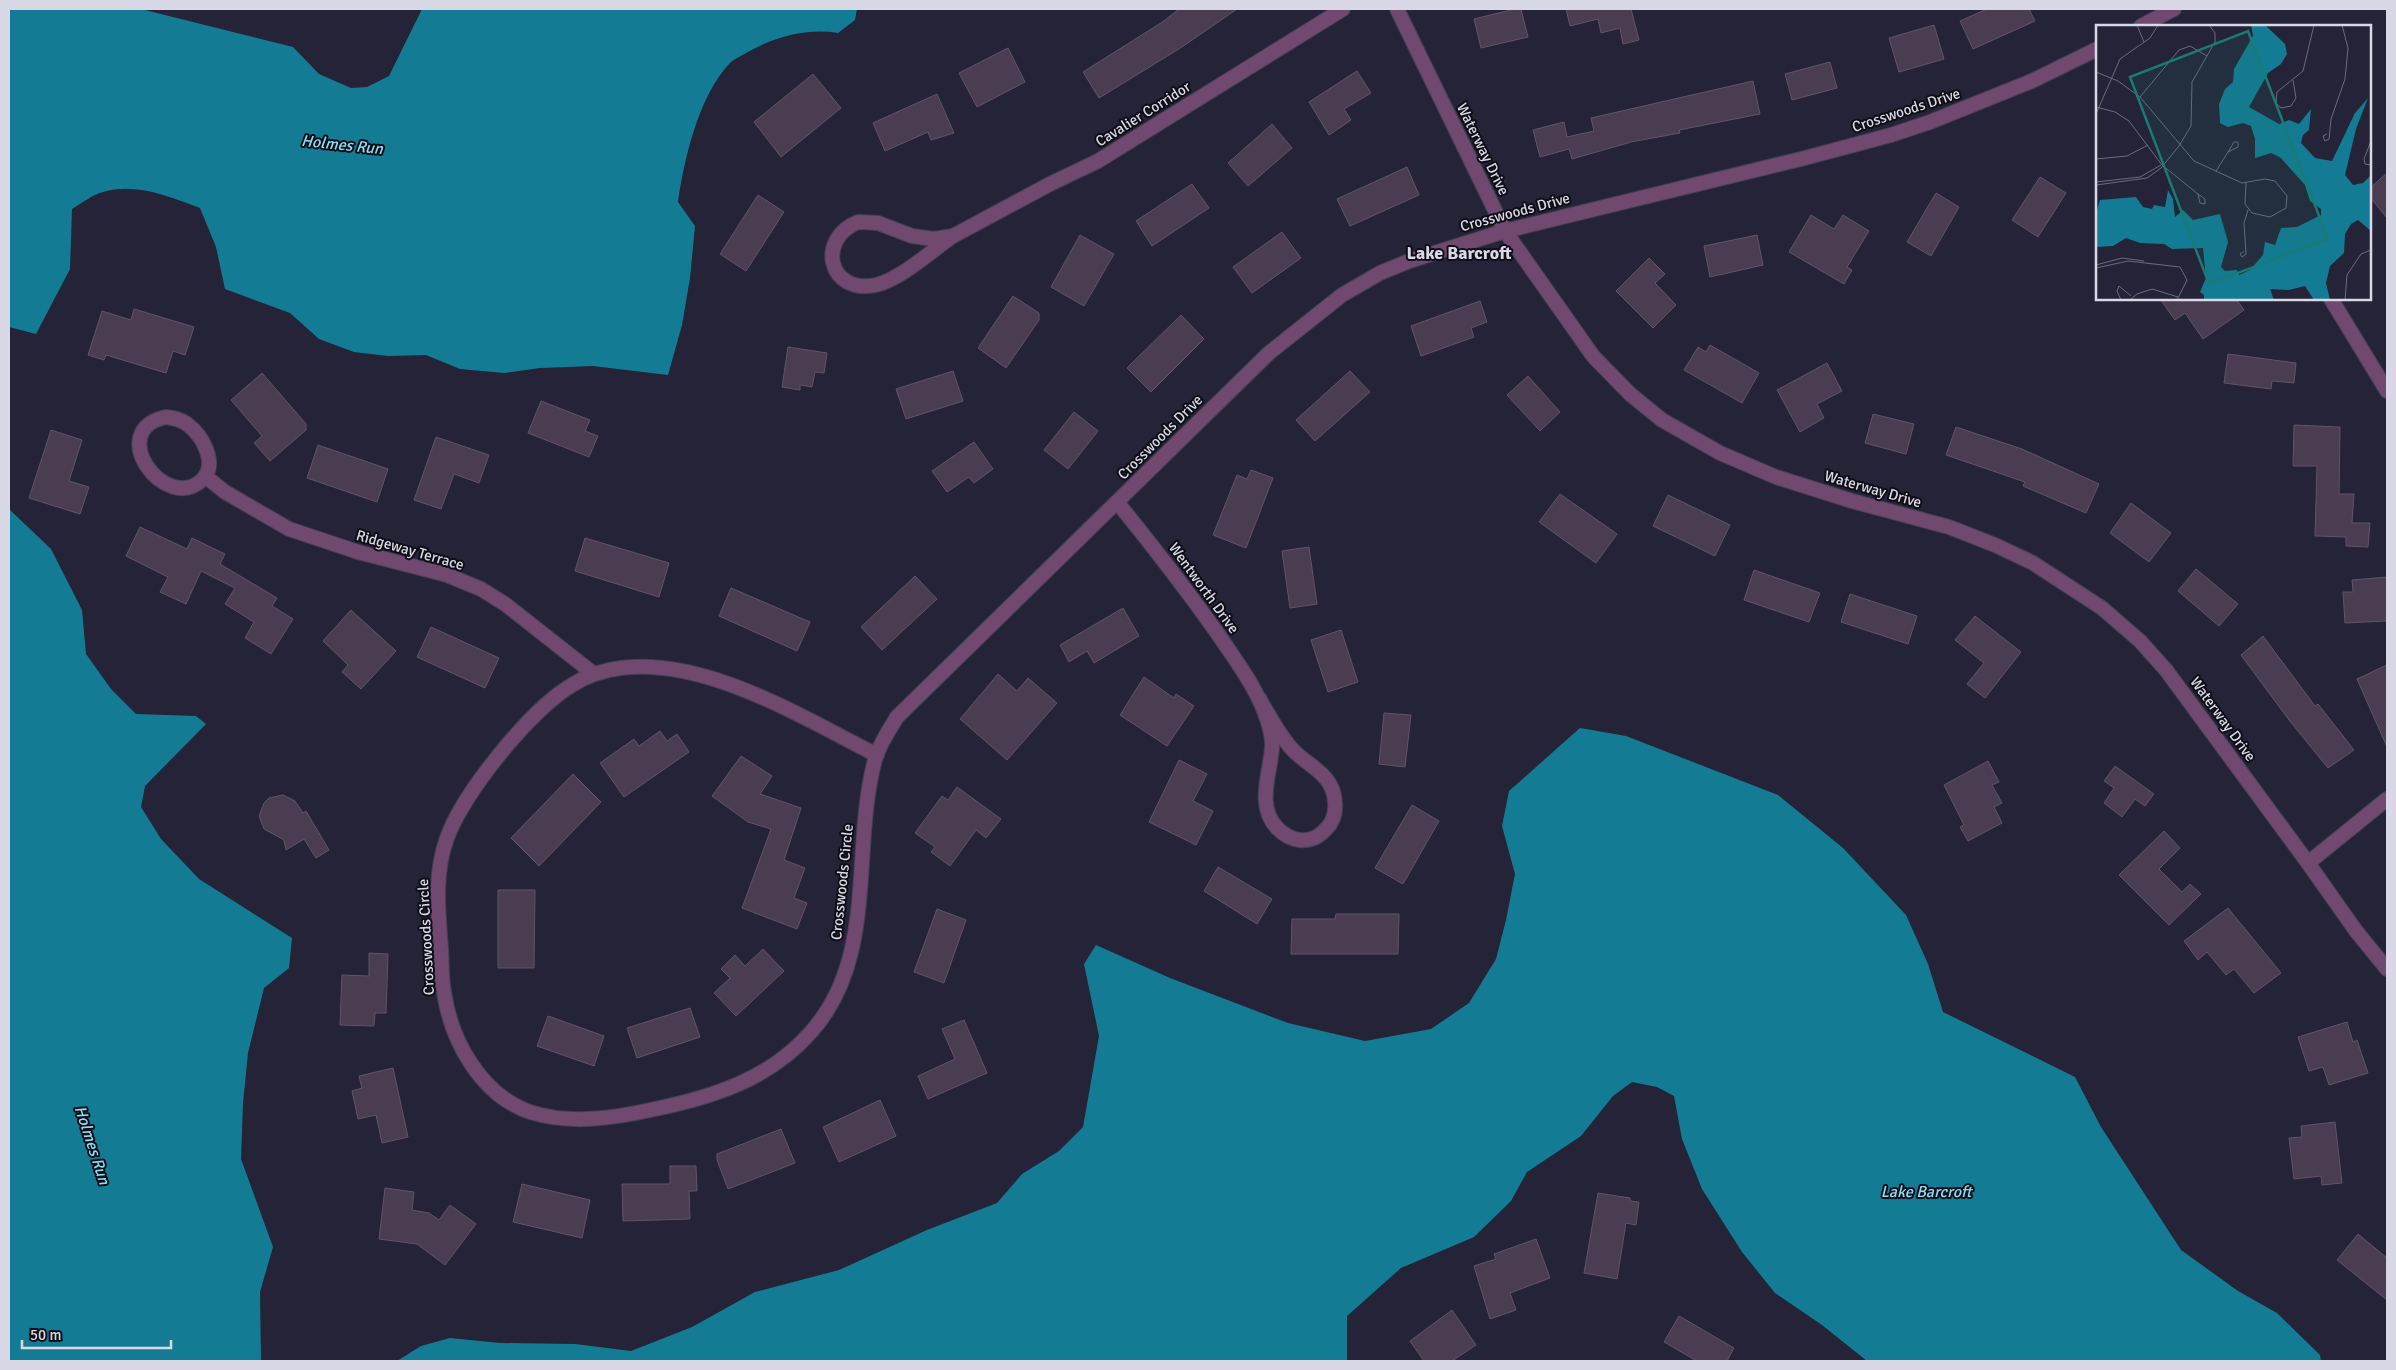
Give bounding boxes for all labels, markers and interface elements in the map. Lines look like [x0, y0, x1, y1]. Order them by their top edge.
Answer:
inset map [2096, 25, 2371, 300]
street label: Cavalier Corridor [1092, 77, 1194, 150]
street label: Crosswoods Drive [1850, 84, 1962, 136]
street label: Waterway Drive [1453, 100, 1513, 198]
water label: Holmes Run [300, 131, 385, 159]
street label: Crosswoods Drive [1458, 189, 1572, 235]
district label: Lake Barcroft [1407, 242, 1512, 264]
street label: Crosswoods Drive [1114, 391, 1206, 483]
street label: Waterway Drive [1822, 467, 1924, 511]
street label: Ridgeway Terrace [354, 526, 466, 574]
street label: Wentworth Drive [1165, 539, 1243, 637]
street label: Waterway Drive [2186, 673, 2260, 765]
street label: Crosswoods Circle [827, 823, 857, 941]
street label: Crosswoods Circle [414, 878, 438, 996]
water label: Holmes Run [70, 1103, 115, 1188]
water label: Lake Barcroft [1881, 1182, 1973, 1202]
scale bar [22, 1318, 171, 1350]
text: 50 m [30, 1326, 61, 1344]

